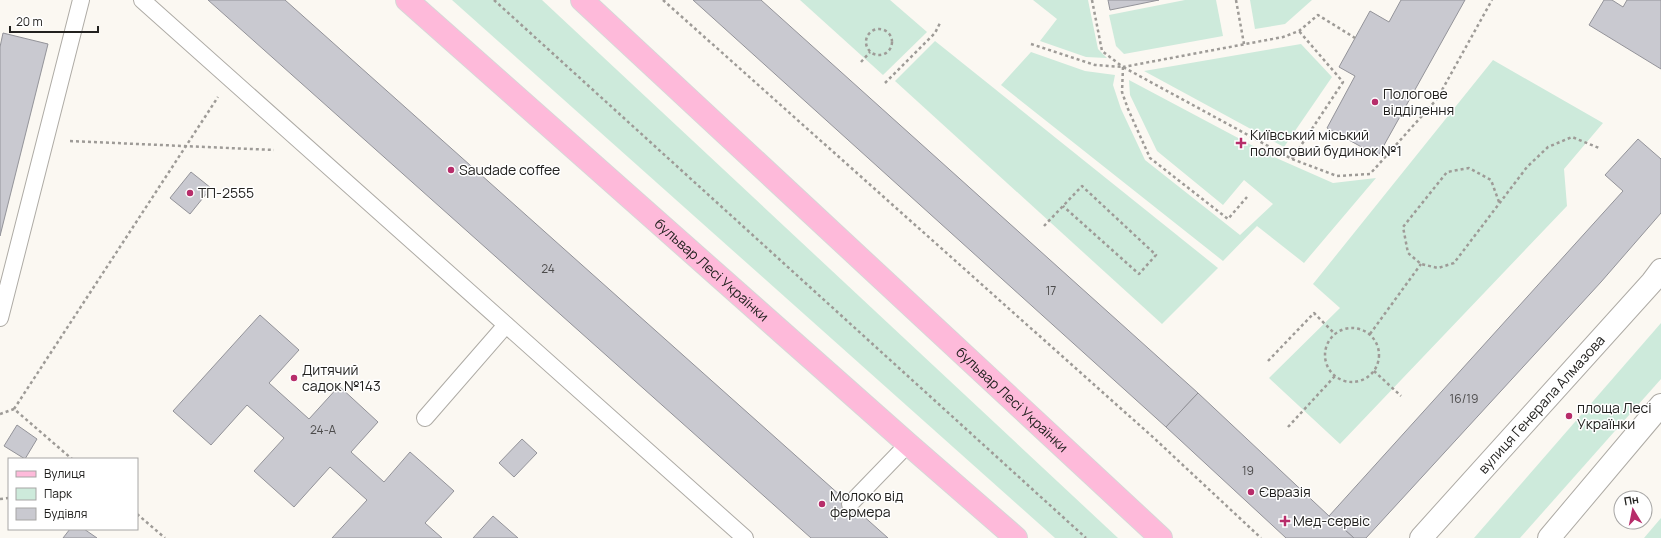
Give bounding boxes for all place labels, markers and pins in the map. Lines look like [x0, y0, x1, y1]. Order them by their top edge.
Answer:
place label: Пологове відділення [1383, 84, 1454, 119]
marker: Пологове відділення [1370, 97, 1380, 107]
place label: Київський міський пологовий будинок №1 [1250, 125, 1402, 160]
marker: Київський міський пологовий будинок №1 [1235, 137, 1247, 149]
place label: Saudade coffee [459, 160, 560, 179]
marker: Saudade coffee [446, 165, 456, 175]
place label: ТП-2555 [198, 183, 254, 202]
marker: ТП-2555 [185, 188, 195, 198]
place label: Дитячий садок №143 [302, 360, 381, 395]
marker: Дитячий садок №143 [289, 373, 299, 383]
place label: площа Лесі Українки [1577, 398, 1651, 433]
marker: площа Лесі Українки [1564, 411, 1574, 421]
place label: Євразія [1259, 482, 1311, 501]
place label: Молоко від фермера [830, 486, 903, 521]
marker: Євразія [1246, 487, 1256, 497]
marker: Молоко від фермера [817, 499, 827, 509]
place label: Мед-сервіс [1293, 511, 1370, 530]
marker: Мед-сервіс [1280, 516, 1290, 526]

